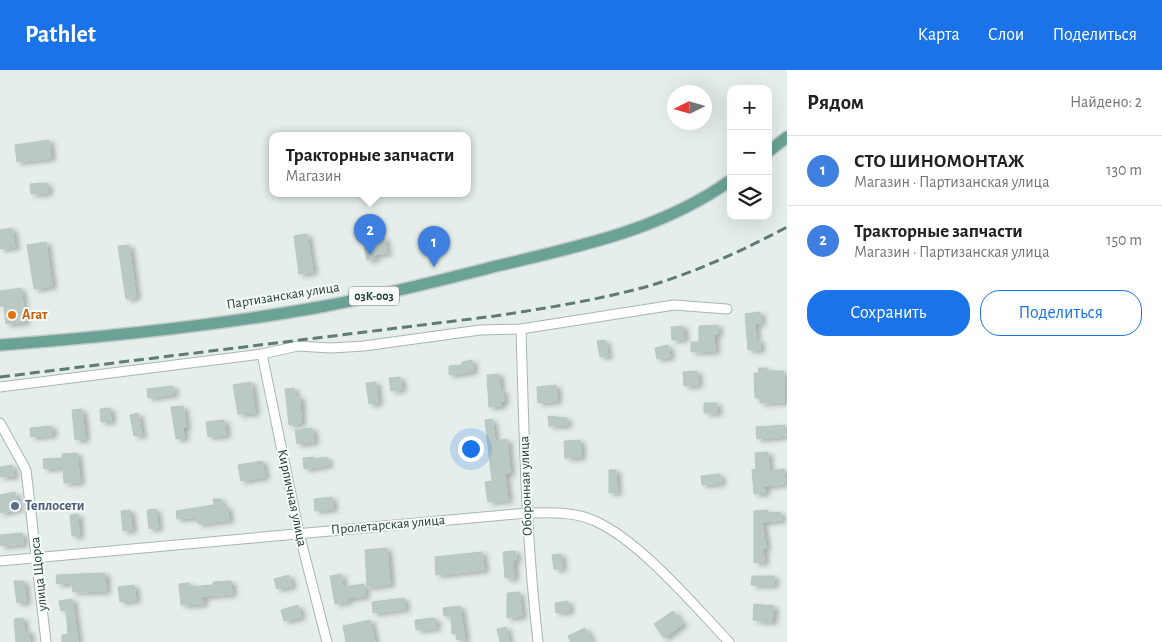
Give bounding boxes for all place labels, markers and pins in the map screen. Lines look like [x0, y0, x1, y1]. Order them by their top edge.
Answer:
pin: 2 [354, 214, 386, 255]
pin: 1 [418, 226, 450, 267]
place label: Агат [22, 308, 48, 322]
marker: Агат [6, 309, 18, 321]
place label: Теплосети [25, 499, 85, 513]
marker: Теплосети [9, 500, 21, 512]

